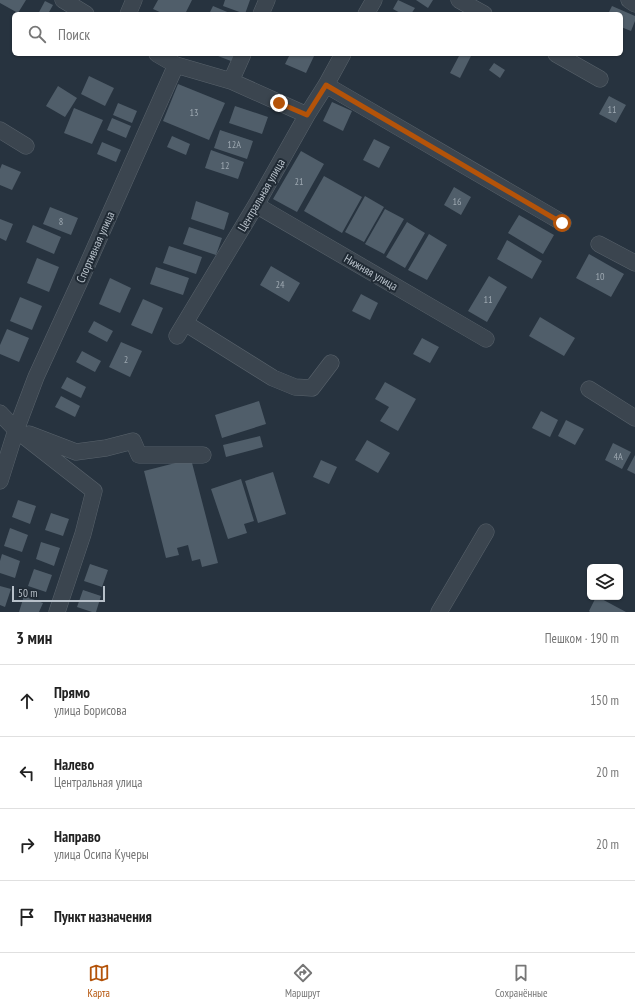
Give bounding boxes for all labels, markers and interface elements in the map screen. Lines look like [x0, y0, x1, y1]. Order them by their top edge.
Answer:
search box [12, 12, 623, 56]
icon: search [26, 23, 48, 45]
text: Поиск [58, 25, 90, 44]
route end [270, 94, 288, 112]
house number: 11 [608, 103, 617, 116]
house number: 13 [190, 106, 199, 119]
house number: 12А [227, 138, 241, 151]
street label: Центральная улица [234, 156, 288, 234]
house number: 12 [221, 159, 230, 172]
house number: 21 [295, 175, 304, 188]
house number: 16 [453, 195, 462, 208]
street label: Спортивная улица [73, 209, 118, 285]
route start [553, 214, 571, 232]
house number: 8 [59, 215, 63, 228]
street label: Нижняя улица [341, 251, 401, 294]
house number: 10 [596, 270, 605, 283]
house number: 24 [276, 278, 285, 291]
house number: 11 [484, 293, 493, 306]
house number: 2 [124, 353, 128, 366]
house number: 4А [613, 450, 623, 463]
map controls [587, 564, 623, 600]
button: layers [587, 564, 623, 600]
scale bar [12, 584, 105, 603]
text: 50 m [18, 586, 37, 600]
text: 3 мин [16, 627, 52, 649]
text: Пешком · 190 m [545, 630, 619, 647]
text: Прямо [54, 683, 90, 702]
icon: ahead [16, 690, 38, 712]
text: 150 m [590, 692, 619, 709]
text: улица Борисова [54, 702, 127, 719]
text: Налево [54, 755, 94, 774]
icon: left [16, 762, 38, 784]
text: 20 m [596, 764, 619, 781]
text: Центральная улица [54, 774, 142, 791]
text: Направо [54, 827, 101, 846]
icon: right [16, 834, 38, 856]
text: 20 m [596, 836, 619, 853]
text: улица Осипа Кучеры [54, 846, 149, 863]
icon: arrive [16, 906, 38, 928]
text: Пункт назначения [54, 907, 152, 926]
tab: Карта [88, 962, 110, 1000]
tab: Маршрут [285, 962, 320, 1000]
tab: Сохранённые [495, 962, 547, 1000]

